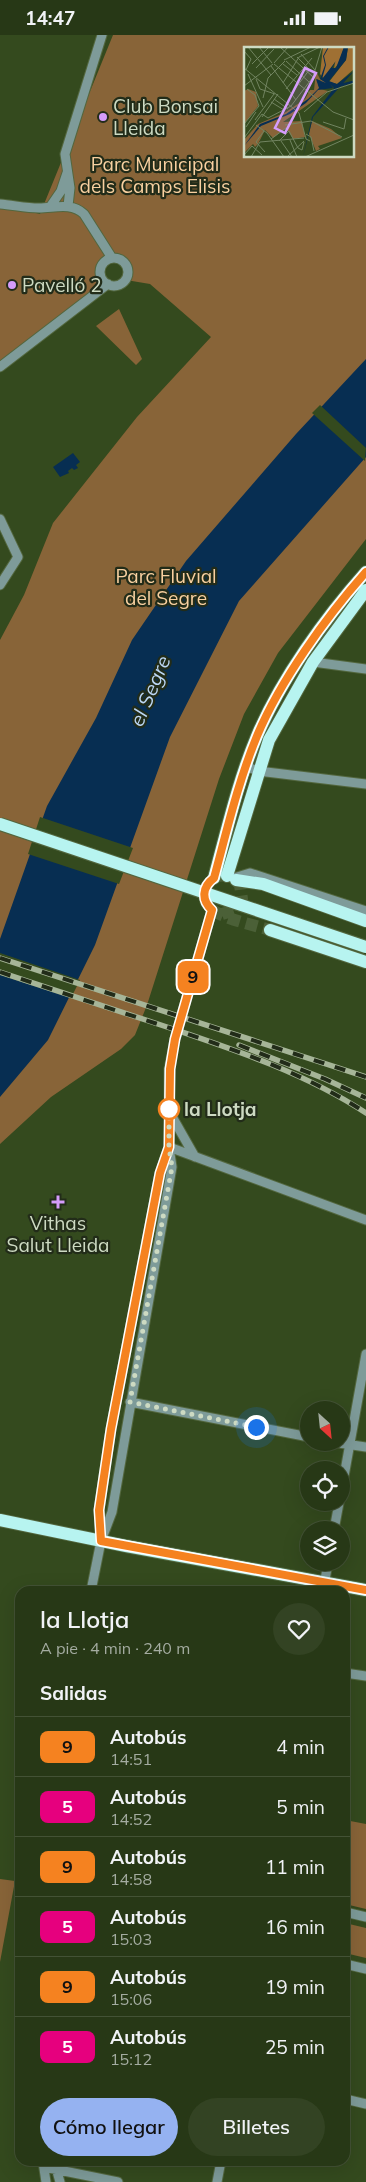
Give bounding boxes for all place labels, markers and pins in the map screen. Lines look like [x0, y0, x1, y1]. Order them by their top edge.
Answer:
place label: Club Bonsai Lleida [113, 94, 218, 140]
marker: Club Bonsai Lleida [97, 111, 109, 123]
place label: Pavelló 2 [22, 273, 102, 297]
marker: Pavelló 2 [6, 279, 18, 291]
place label: la Llotja [184, 1097, 257, 1121]
marker: la Llotja [158, 1098, 180, 1120]
marker: Vithas Salut Lleida [51, 1195, 65, 1209]
place label: Vithas Salut Lleida [7, 1211, 109, 1257]

